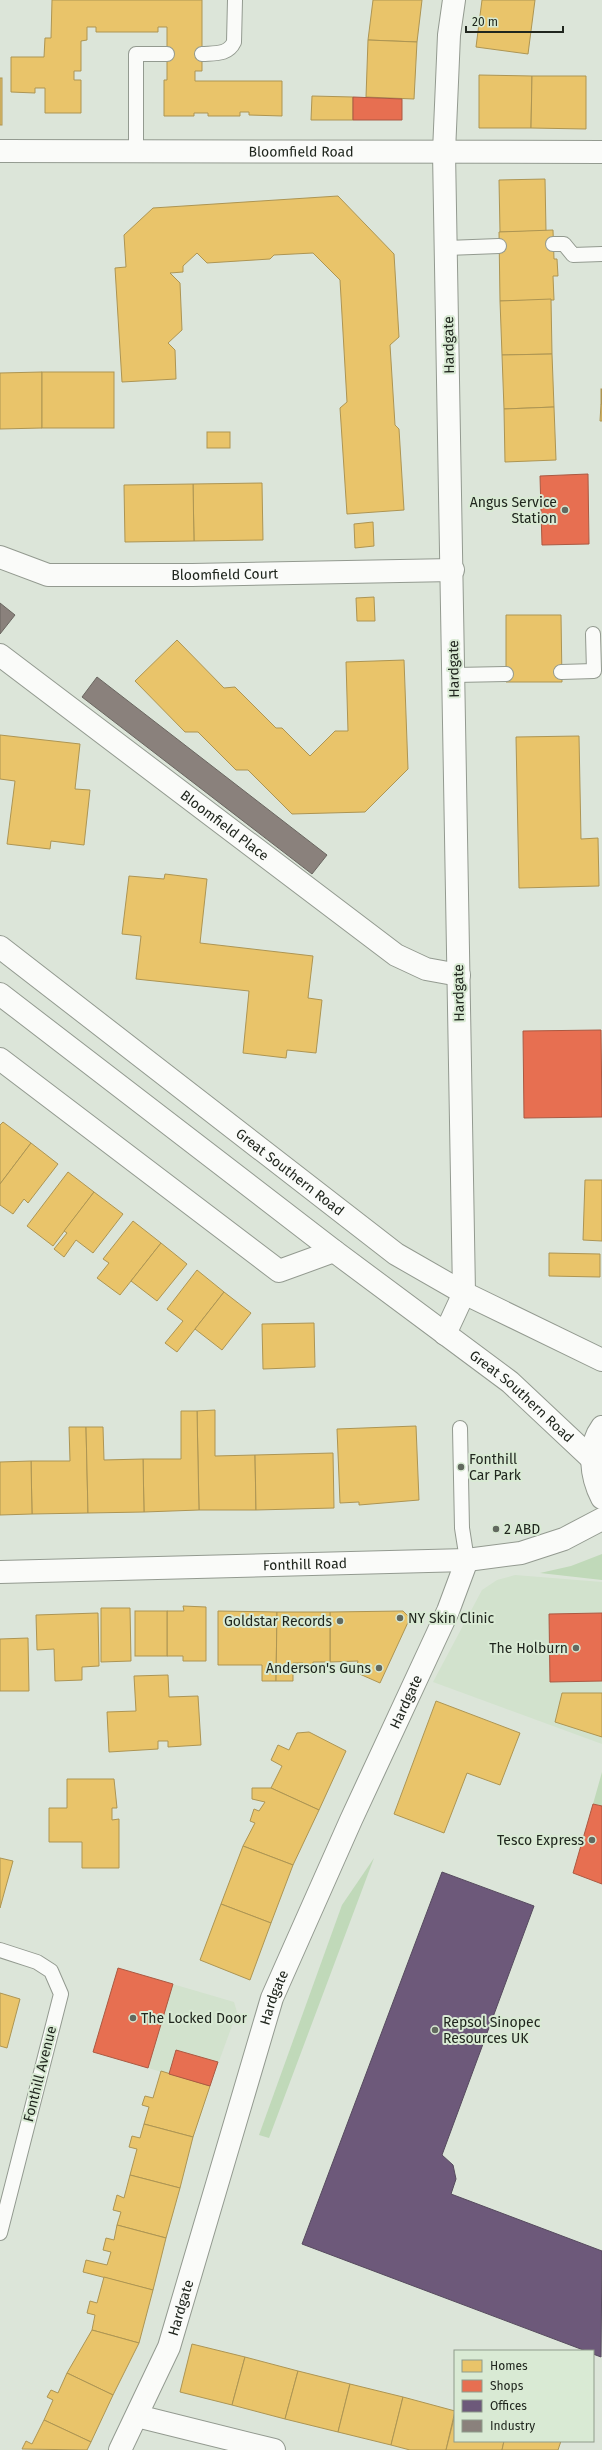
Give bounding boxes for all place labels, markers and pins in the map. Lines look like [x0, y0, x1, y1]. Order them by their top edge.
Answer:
place label: Angus Service Station [470, 494, 557, 527]
marker: Angus Service Station [560, 505, 570, 515]
place label: Fonthill Car Park [469, 1451, 522, 1484]
marker: Fonthill Car Park [456, 1462, 466, 1472]
place label: 2 ABD [504, 1521, 540, 1538]
marker: 2 ABD [491, 1524, 501, 1534]
place label: NY Skin Clinic [408, 1610, 495, 1627]
place label: Goldstar Records [224, 1613, 332, 1630]
marker: NY Skin Clinic [395, 1613, 405, 1623]
marker: Goldstar Records [335, 1616, 345, 1626]
place label: The Holburn [489, 1640, 568, 1657]
marker: The Holburn [571, 1643, 581, 1653]
place label: Anderson's Guns [266, 1660, 371, 1677]
marker: Anderson's Guns [374, 1663, 384, 1673]
place label: Tesco Express [497, 1832, 584, 1849]
marker: Tesco Express [587, 1835, 597, 1845]
place label: The Locked Door [141, 2010, 247, 2027]
marker: The Locked Door [128, 2013, 138, 2023]
place label: Repsol Sinopec Resources UK [443, 2014, 541, 2047]
marker: Repsol Sinopec Resources UK [430, 2025, 440, 2035]

